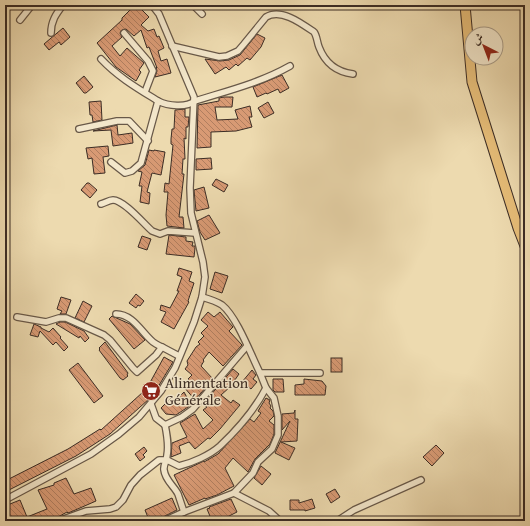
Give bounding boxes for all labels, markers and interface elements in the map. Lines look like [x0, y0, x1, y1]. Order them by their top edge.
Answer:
north arrow [464, 26, 504, 66]
text: ش [468, 29, 487, 48]
place label: Alimentation Générale [165, 372, 249, 410]
supermarket icon: Alimentation Générale [140, 380, 162, 402]

